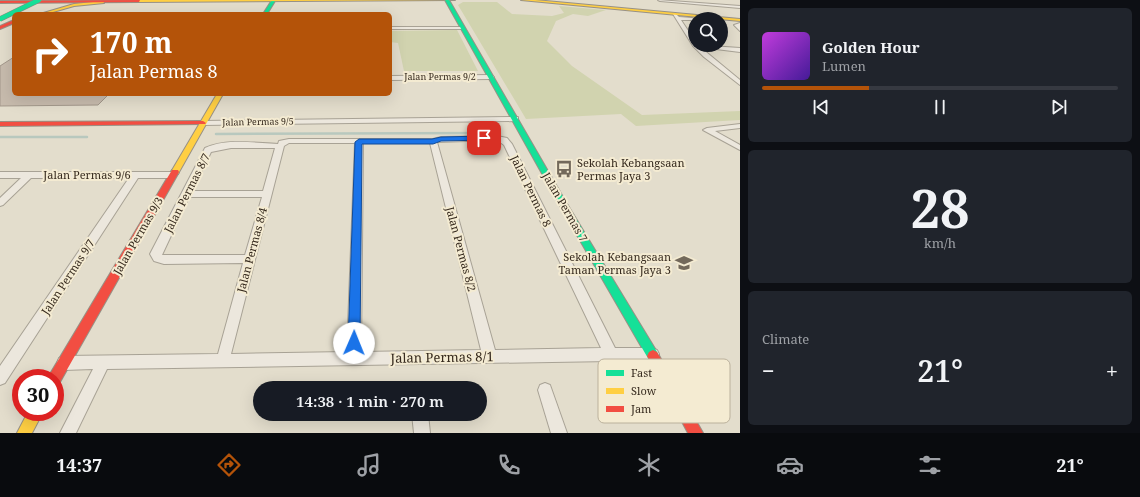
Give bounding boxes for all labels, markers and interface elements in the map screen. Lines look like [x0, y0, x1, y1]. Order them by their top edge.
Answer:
map controls [688, 12, 728, 52]
button: search [688, 12, 728, 52]
text: 170 m [90, 23, 172, 61]
icon: right [24, 28, 76, 80]
text: Golden Hour [822, 37, 920, 57]
text: Lumen [822, 57, 866, 75]
text: Jalan Permas 8 [90, 59, 218, 83]
street label: Jalan Permas 9/2 [403, 70, 476, 83]
icon: previous [810, 96, 832, 118]
icon: pause [929, 96, 951, 118]
icon: next [1048, 96, 1070, 118]
street label: Jalan Permas 9/5 [221, 114, 294, 129]
pin [467, 121, 501, 155]
icon: arrive [473, 127, 495, 149]
street label: Jalan Permas 8/7 [160, 150, 213, 236]
street label: Jalan Permas 8 [507, 152, 555, 229]
place label: Sekolah Kebangsaan Permas Jaya 3 [577, 155, 685, 183]
bus stop icon: Sekolah Kebangsaan Permas Jaya 3 [554, 159, 574, 179]
street label: Jalan Permas 9/6 [42, 167, 131, 182]
street label: Jalan Permas 7 [539, 168, 591, 244]
text: 28 [911, 172, 969, 243]
street label: Jalan Permas 9/3 [109, 194, 166, 278]
street label: Jalan Permas 8/2 [443, 204, 480, 293]
street label: Jalan Permas 8/4 [233, 206, 270, 295]
text: km/h [924, 234, 956, 252]
street label: Jalan Permas 9/7 [37, 236, 98, 318]
place label: Sekolah Kebangsaan Taman Permas Jaya 3 [558, 249, 671, 277]
school or university icon: Sekolah Kebangsaan Taman Permas Jaya 3 [674, 253, 694, 273]
position arrow [333, 322, 375, 364]
text: Climate [762, 330, 809, 348]
street label: Jalan Permas 8/1 [389, 347, 494, 367]
text: 21° [917, 350, 963, 391]
text: − [762, 355, 775, 385]
text: + [1106, 355, 1118, 385]
legend [598, 359, 730, 423]
text: Fast [631, 365, 652, 380]
speed limit sign: 30 [12, 369, 64, 421]
text: Slow [631, 383, 657, 398]
text: 14:38 · 1 min · 270 m [296, 391, 444, 411]
text: Jam [630, 401, 652, 416]
icon: directions [215, 451, 243, 479]
icon: music [355, 451, 383, 479]
icon: phone [495, 451, 523, 479]
icon: climate [635, 451, 663, 479]
icon: car [776, 451, 804, 479]
icon: filters [916, 451, 944, 479]
text: 14:37 [56, 453, 102, 477]
text: 21° [1056, 453, 1084, 477]

